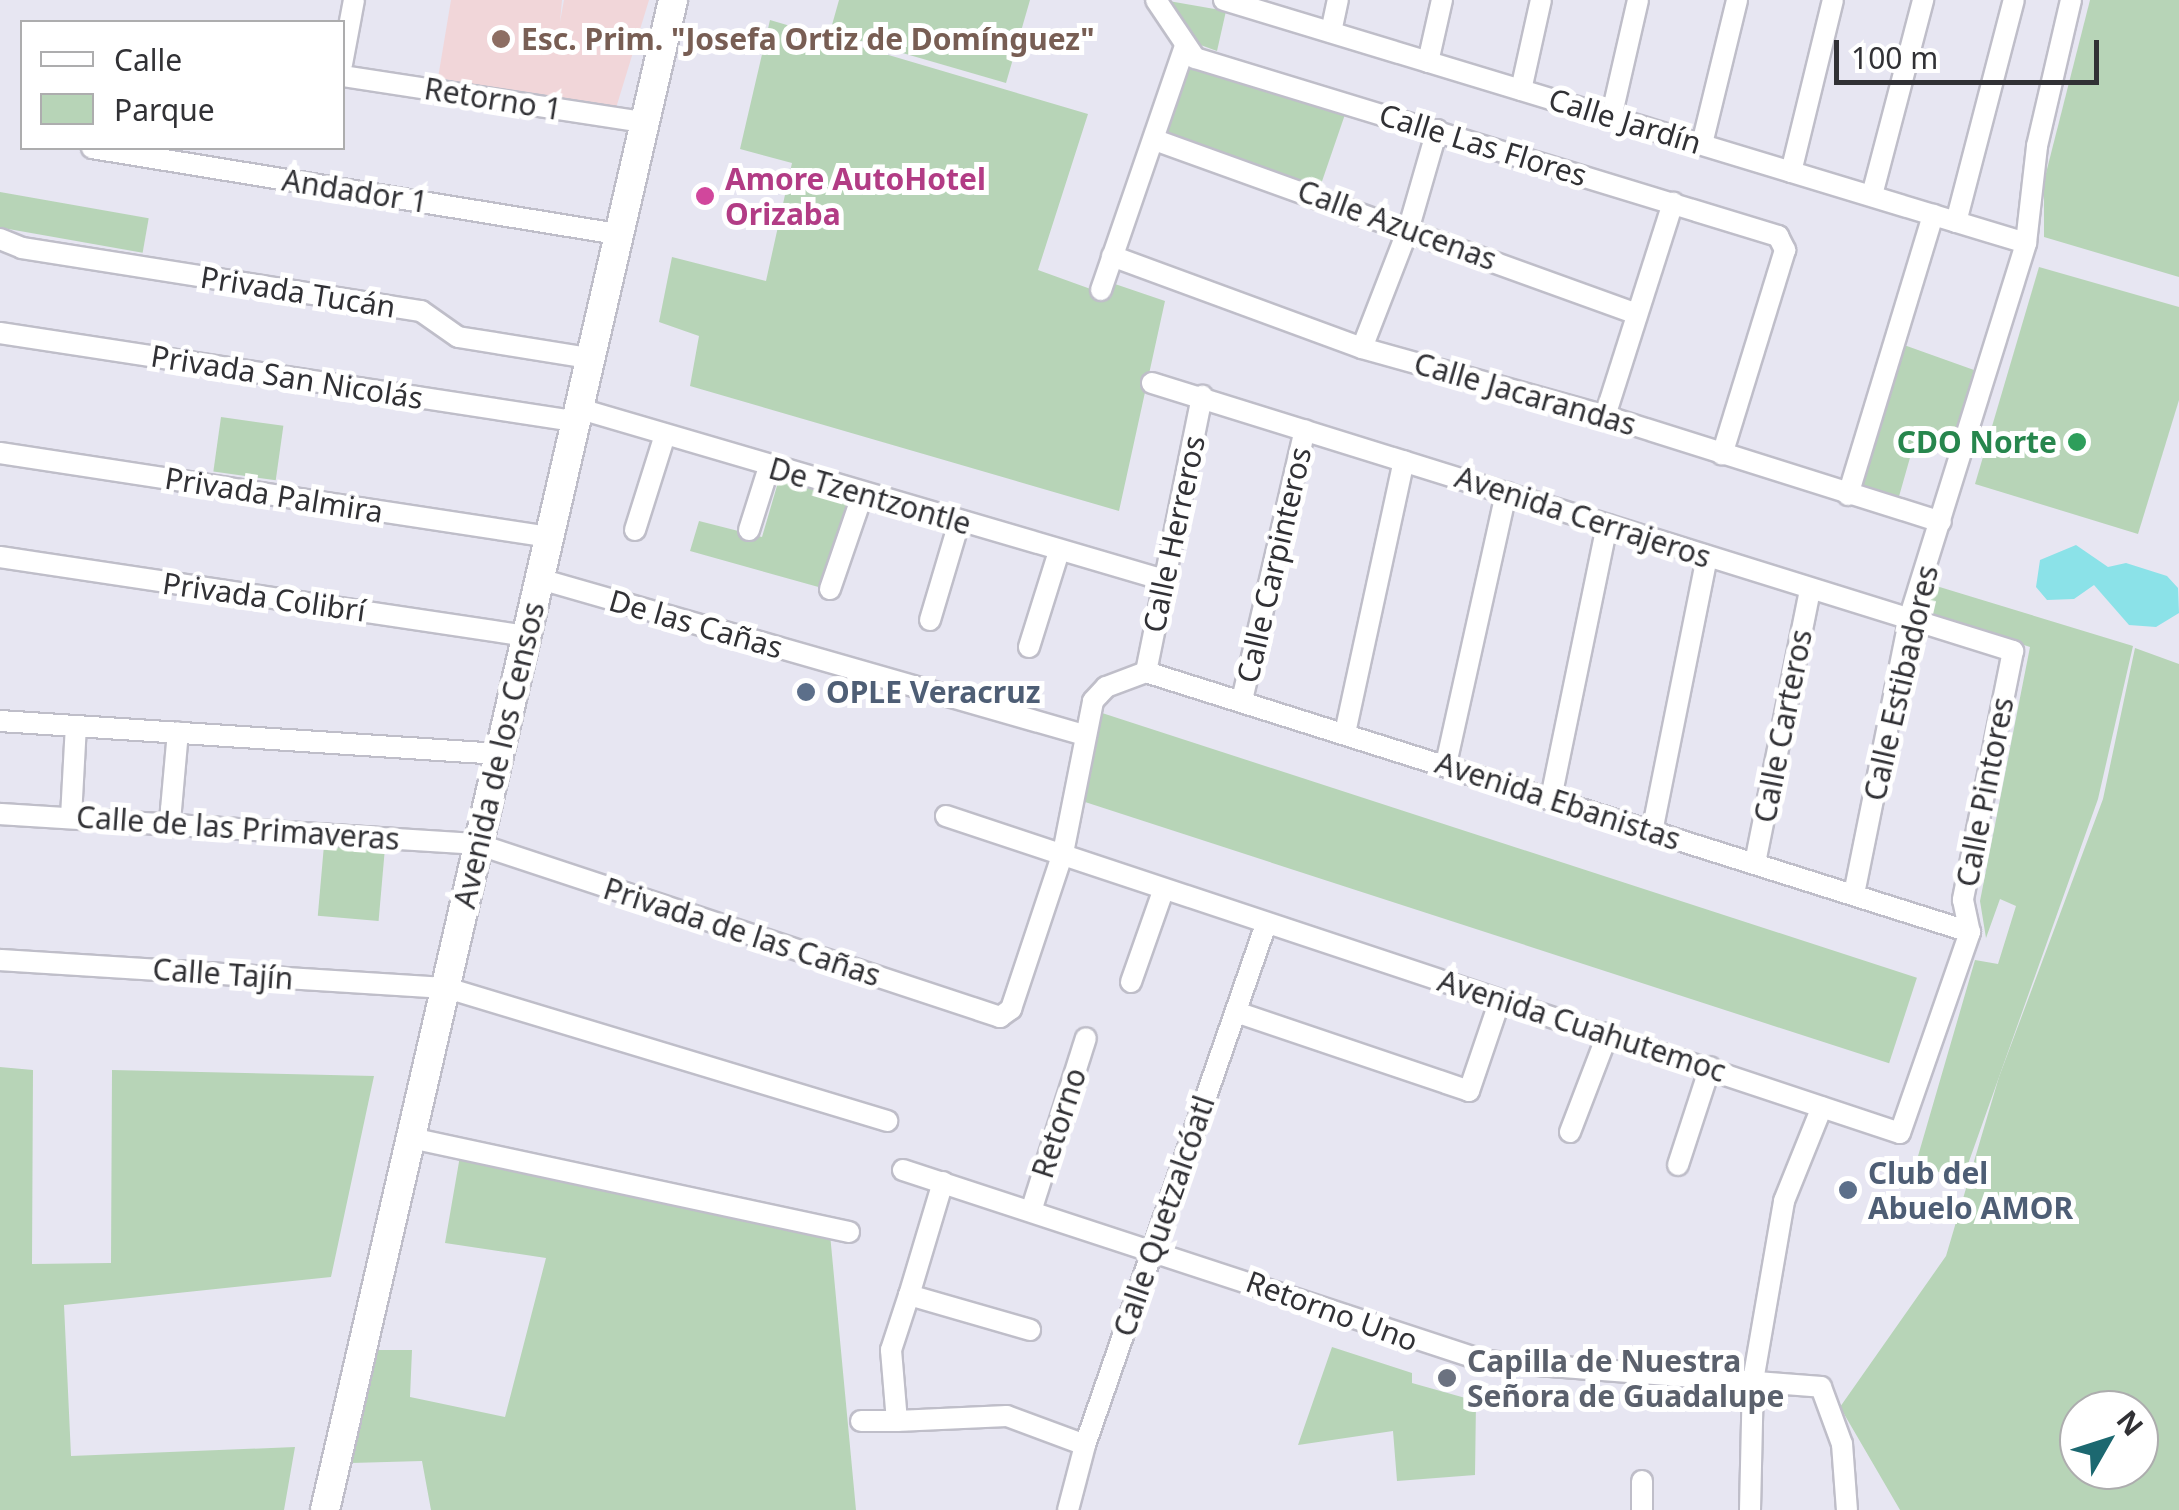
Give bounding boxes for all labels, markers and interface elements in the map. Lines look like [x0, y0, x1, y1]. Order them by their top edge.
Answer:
legend [20, 20, 345, 150]
scale bar [1839, 20, 2104, 82]
place label: Esc. Prim. "Josefa Ortiz de Domínguez" [521, 21, 1095, 57]
marker: Esc. Prim. "Josefa Ortiz de Domínguez" [490, 28, 512, 50]
text: 100 m [1851, 37, 1938, 78]
text: Calle [114, 39, 182, 80]
street label: Retorno 1 [422, 70, 564, 128]
street label: Calle Jardín [1544, 81, 1706, 161]
text: Parque [114, 89, 215, 130]
street label: Calle Las Flores [1375, 96, 1591, 194]
place label: Amore AutoHotel Orizaba [725, 161, 986, 232]
street label: Andador 1 [280, 162, 430, 220]
street label: Calle Azucenas [1293, 172, 1501, 278]
marker: Amore AutoHotel Orizaba [694, 185, 716, 207]
street label: Privada Tucán [198, 259, 398, 325]
street label: Privada San Nicolás [148, 338, 426, 416]
street label: Calle Jacarandas [1410, 345, 1640, 443]
place label: CDO Norte [1897, 424, 2057, 460]
marker: CDO Norte [2066, 431, 2088, 453]
street label: Calle Herreros [1136, 432, 1212, 636]
street label: Calle Carpinteros [1229, 444, 1319, 686]
street label: De Tzentzontle [765, 450, 975, 542]
street label: Avenida Cerrajeros [1451, 459, 1715, 575]
street label: Privada Palmira [162, 460, 386, 530]
street label: Calle Estibadores [1856, 562, 1946, 804]
street label: Privada Colibrí [160, 565, 368, 629]
street label: De las Cañas [605, 582, 787, 666]
street label: Avenida de los Censos [446, 598, 552, 912]
street label: Calle Carteros [1747, 626, 1819, 826]
place label: OPLE Veracruz [826, 674, 1040, 710]
marker: OPLE Veracruz [795, 681, 817, 703]
street label: Calle Pintores [1949, 694, 2021, 890]
street label: Avenida Ebanistas [1431, 744, 1685, 858]
street label: Calle de las Primaveras [75, 799, 401, 857]
street label: Privada de las Cañas [599, 870, 885, 994]
street label: Calle Tajín [151, 951, 295, 997]
street label: Avenida Cuahutemoc [1434, 962, 1730, 1090]
street label: Retorno [1024, 1063, 1094, 1183]
street label: Calle Quetzalcóatl [1106, 1091, 1222, 1341]
place label: Club del Abuelo AMOR [1868, 1155, 2073, 1226]
marker: Club del Abuelo AMOR [1837, 1179, 1859, 1201]
street label: Retorno Uno [1241, 1263, 1423, 1359]
place label: Capilla de Nuestra Señora de Guadalupe [1467, 1343, 1784, 1414]
marker: Capilla de Nuestra Señora de Guadalupe [1436, 1367, 1458, 1389]
north arrow [2059, 1390, 2159, 1490]
text: N [2109, 1402, 2153, 1443]

